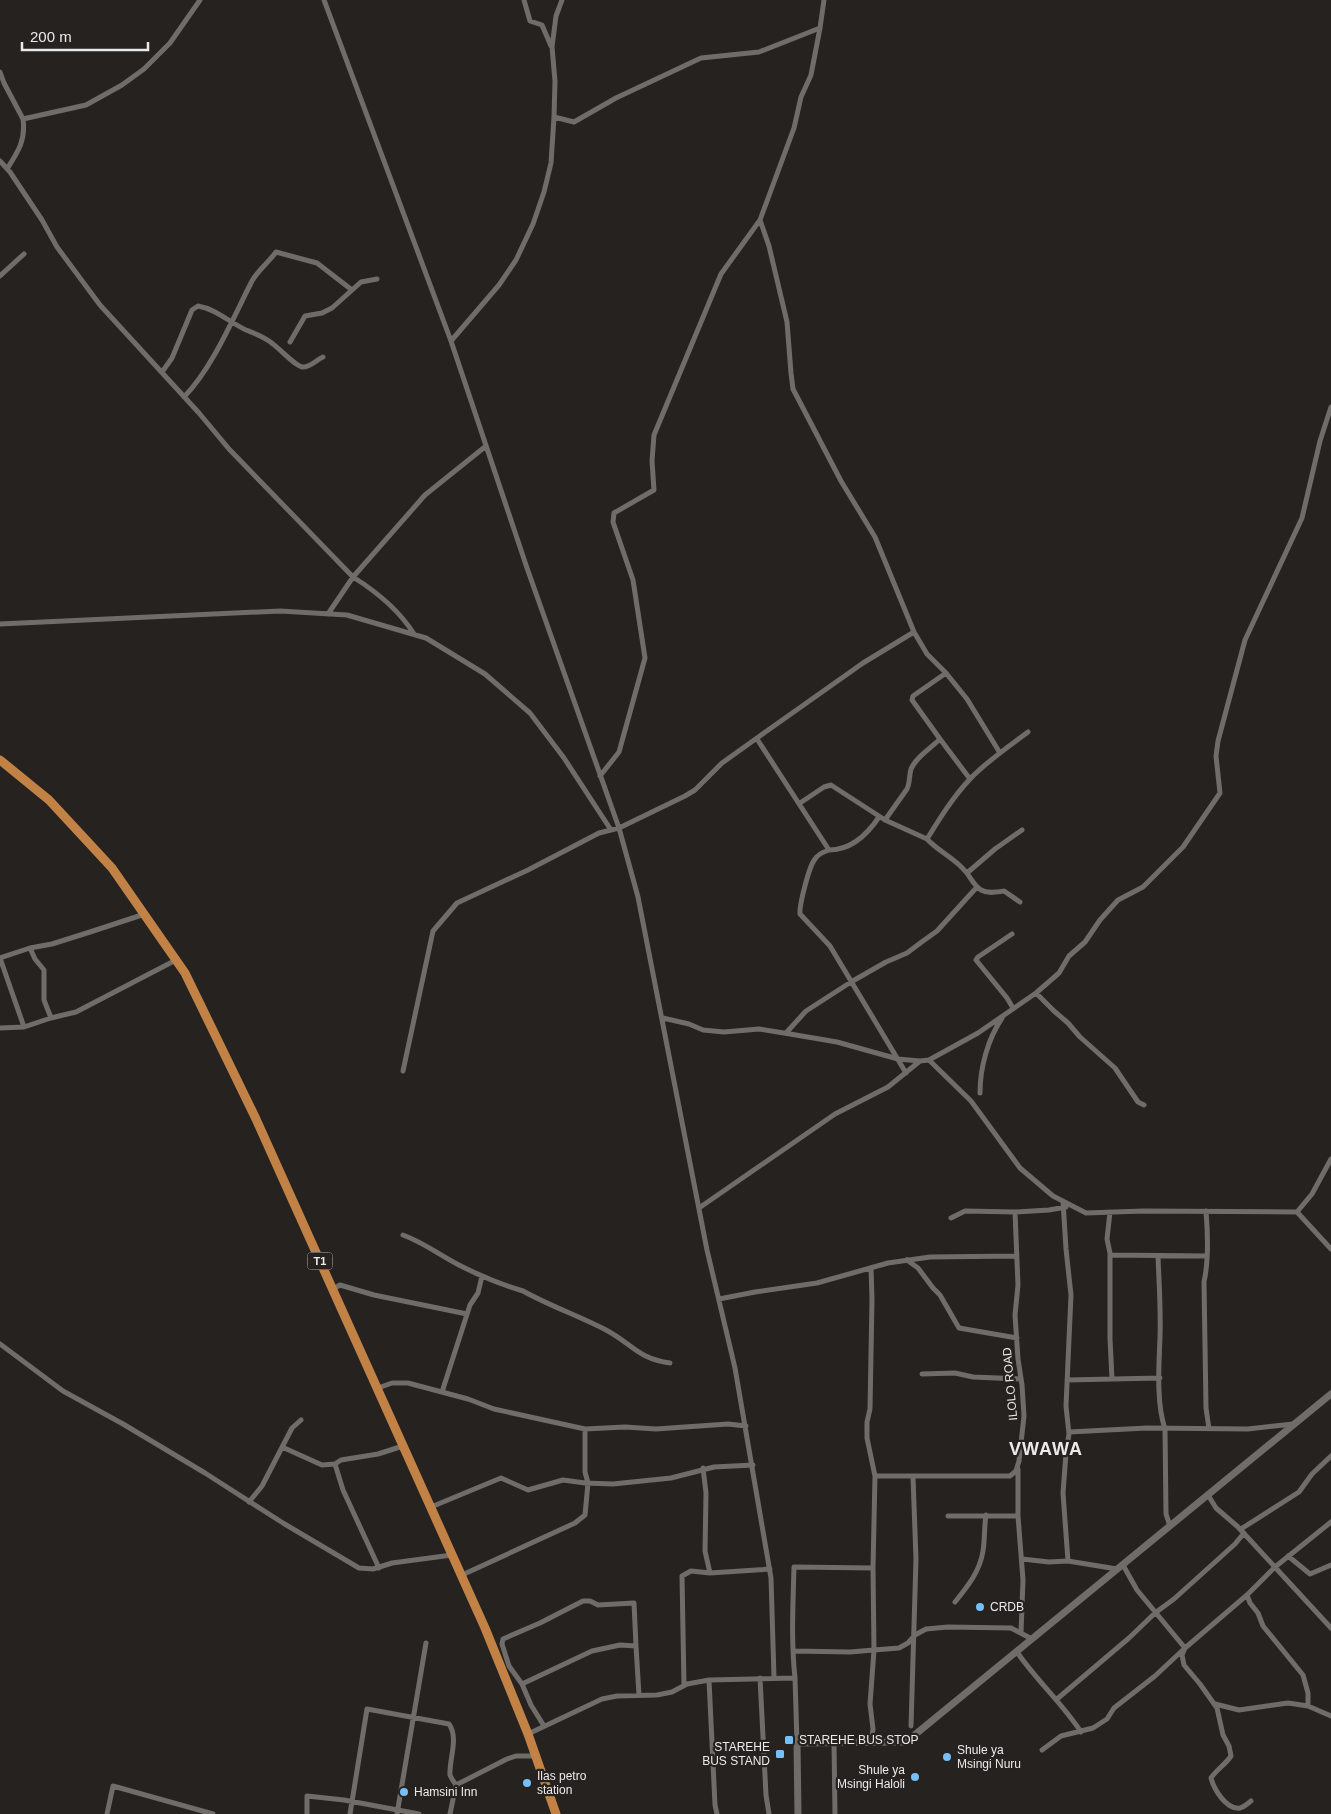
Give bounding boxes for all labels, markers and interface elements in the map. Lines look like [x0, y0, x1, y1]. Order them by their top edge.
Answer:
scale bar [22, 20, 149, 52]
text: 200 m [30, 28, 72, 45]
road number: T1 [308, 1252, 332, 1270]
street label: ILOLO ROAD [1000, 1347, 1020, 1421]
district label: VWAWA [1009, 1439, 1083, 1459]
place label: CRDB [990, 1600, 1024, 1614]
marker: CRDB [974, 1601, 986, 1613]
place label: STAREHE BUS STOP [799, 1733, 919, 1747]
marker: STAREHE BUS STOP [783, 1734, 795, 1746]
place label: STAREHE BUS STAND [702, 1740, 770, 1768]
place label: Shule ya Msingi Nuru [957, 1743, 1021, 1771]
marker: STAREHE BUS STAND [774, 1748, 786, 1760]
marker: Shule ya Msingi Nuru [941, 1751, 953, 1763]
place label: Shule ya Msingi Haloli [837, 1763, 905, 1791]
place label: Ilas petro station [537, 1769, 587, 1797]
marker: Shule ya Msingi Haloli [909, 1771, 921, 1783]
marker: Ilas petro station [521, 1777, 533, 1789]
place label: Hamsini Inn [414, 1785, 477, 1799]
marker: Hamsini Inn [398, 1786, 410, 1798]

